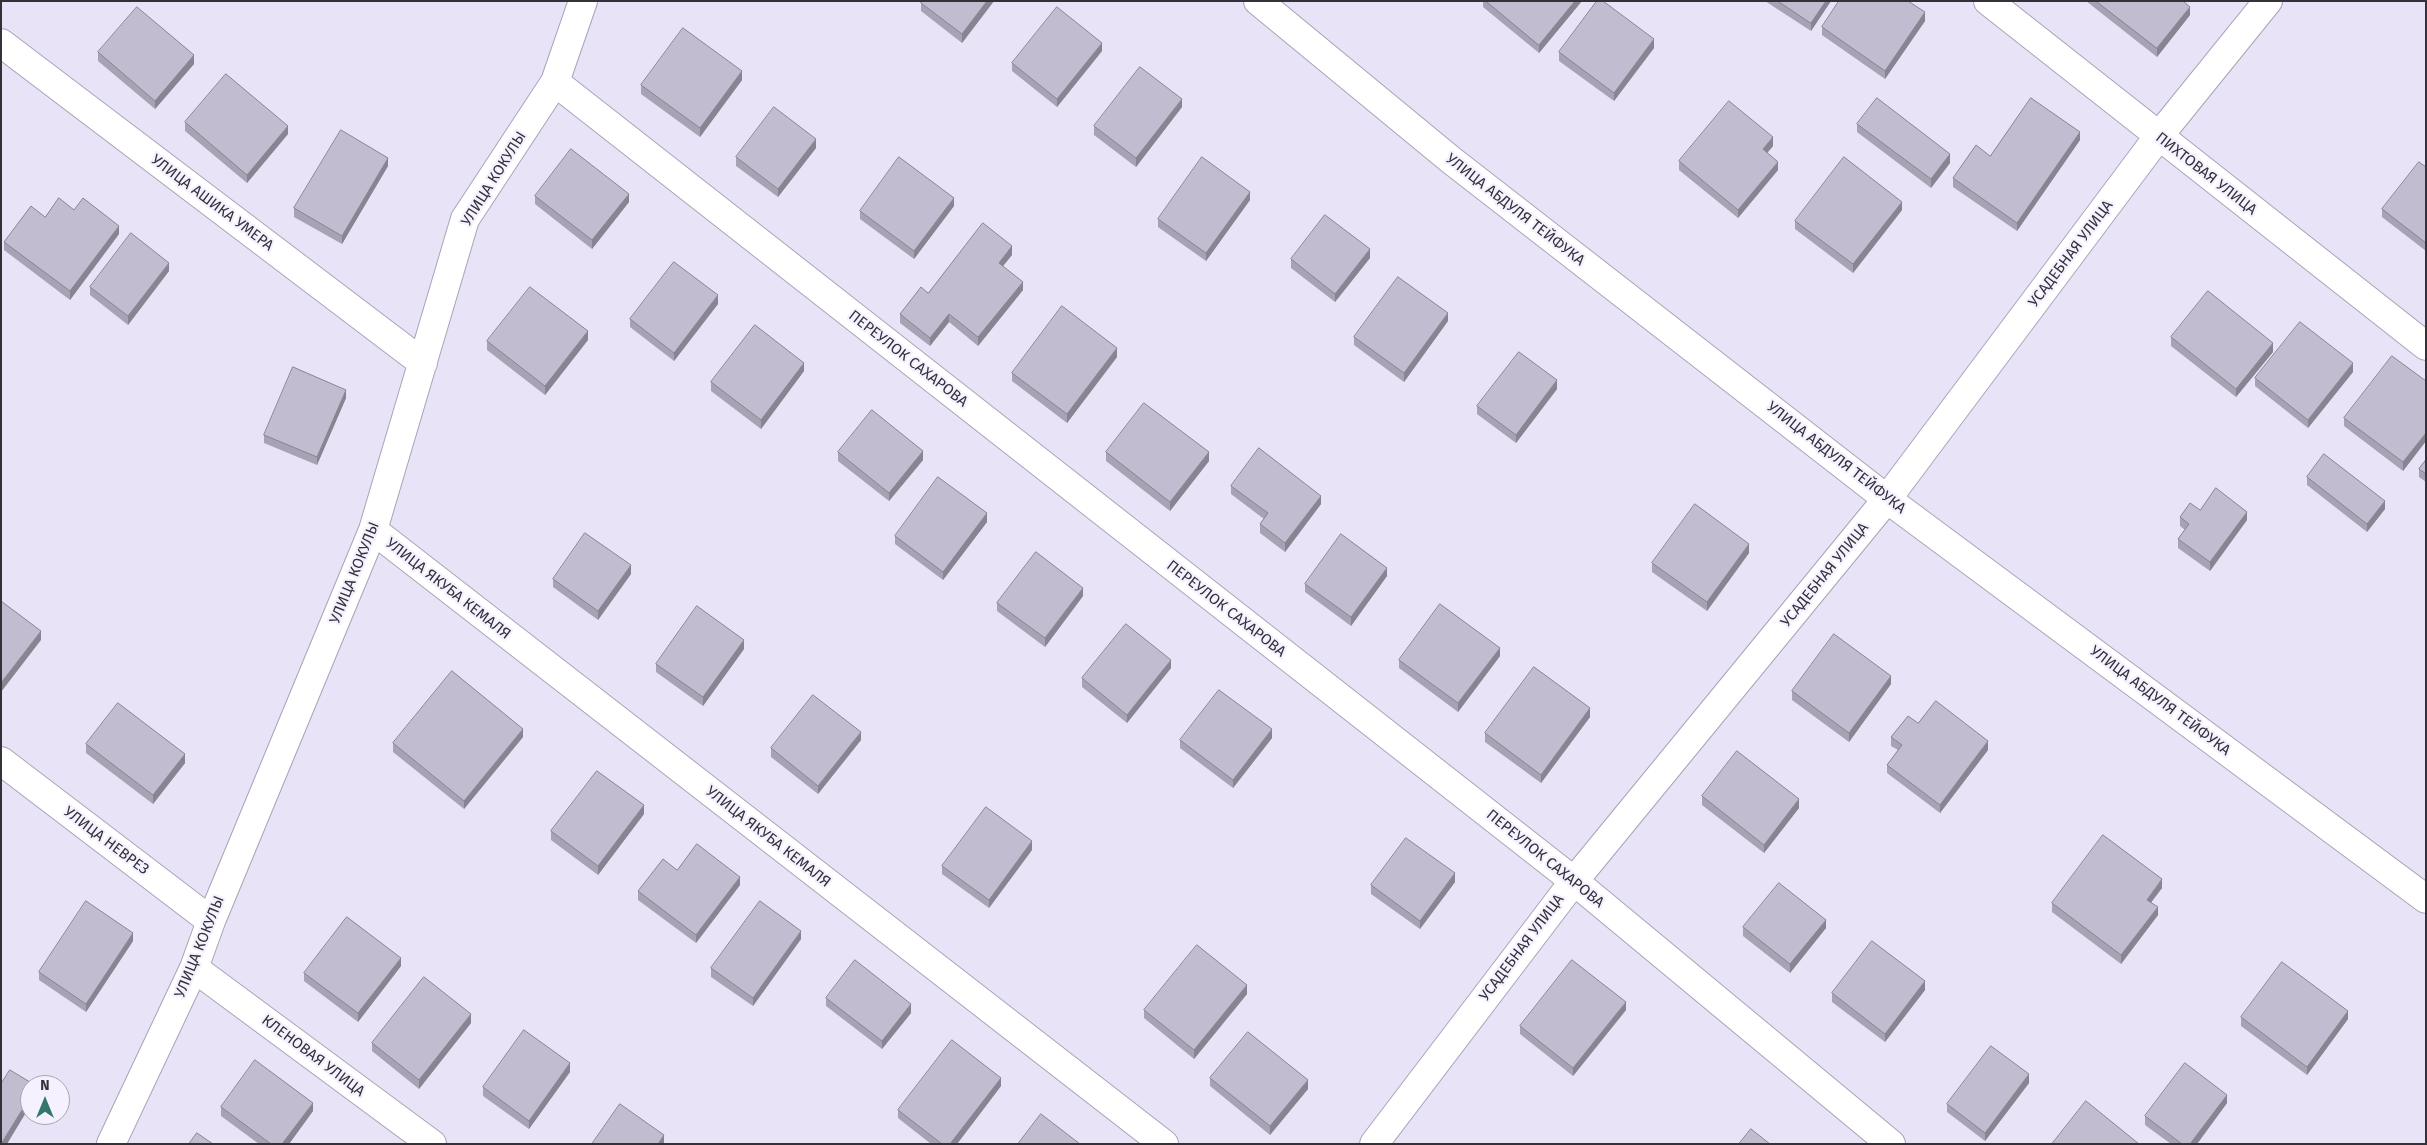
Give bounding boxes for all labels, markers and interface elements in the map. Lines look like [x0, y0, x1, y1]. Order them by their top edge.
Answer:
street label: УЛИЦА КОКУЛЫ [458, 128, 530, 230]
street label: ПИХТОВАЯ УЛИЦА [2152, 129, 2260, 219]
street label: УЛИЦА АБДУЛЯ ТЕЙФУКА [1442, 150, 1588, 270]
street label: УЛИЦА АШИКА УМЕРА [147, 151, 277, 255]
street label: УСАДЕБНАЯ УЛИЦА [2025, 197, 2117, 311]
street label: ПЕРЕУЛОК САХАРОВА [845, 307, 971, 411]
street label: УЛИЦА АБДУЛЯ ТЕЙФУКА [1763, 398, 1909, 518]
street label: УЛИЦА КОКУЛЫ [326, 519, 384, 627]
street label: УСАДЕБНАЯ УЛИЦА [1777, 519, 1873, 631]
street label: УЛИЦА ЯКУБА КЕМАЛЯ [382, 535, 514, 643]
street label: ПЕРЕУЛОК САХАРОВА [1163, 557, 1289, 661]
street label: УЛИЦА АБДУЛЯ ТЕЙФУКА [2086, 642, 2234, 760]
street label: УЛИЦА ЯКУБА КЕМАЛЯ [702, 783, 834, 891]
street label: УЛИЦА НЕВРЕЗ [60, 803, 152, 879]
street label: ПЕРЕУЛОК САХАРОВА [1483, 806, 1607, 912]
street label: УСАДЕБНАЯ УЛИЦА [1476, 891, 1568, 1005]
street label: УЛИЦА КОКУЛЫ [171, 893, 229, 1001]
street label: КЛЕНОВАЯ УЛИЦА [258, 1011, 368, 1101]
north arrow [20, 1075, 70, 1125]
text: N [40, 1077, 50, 1094]

